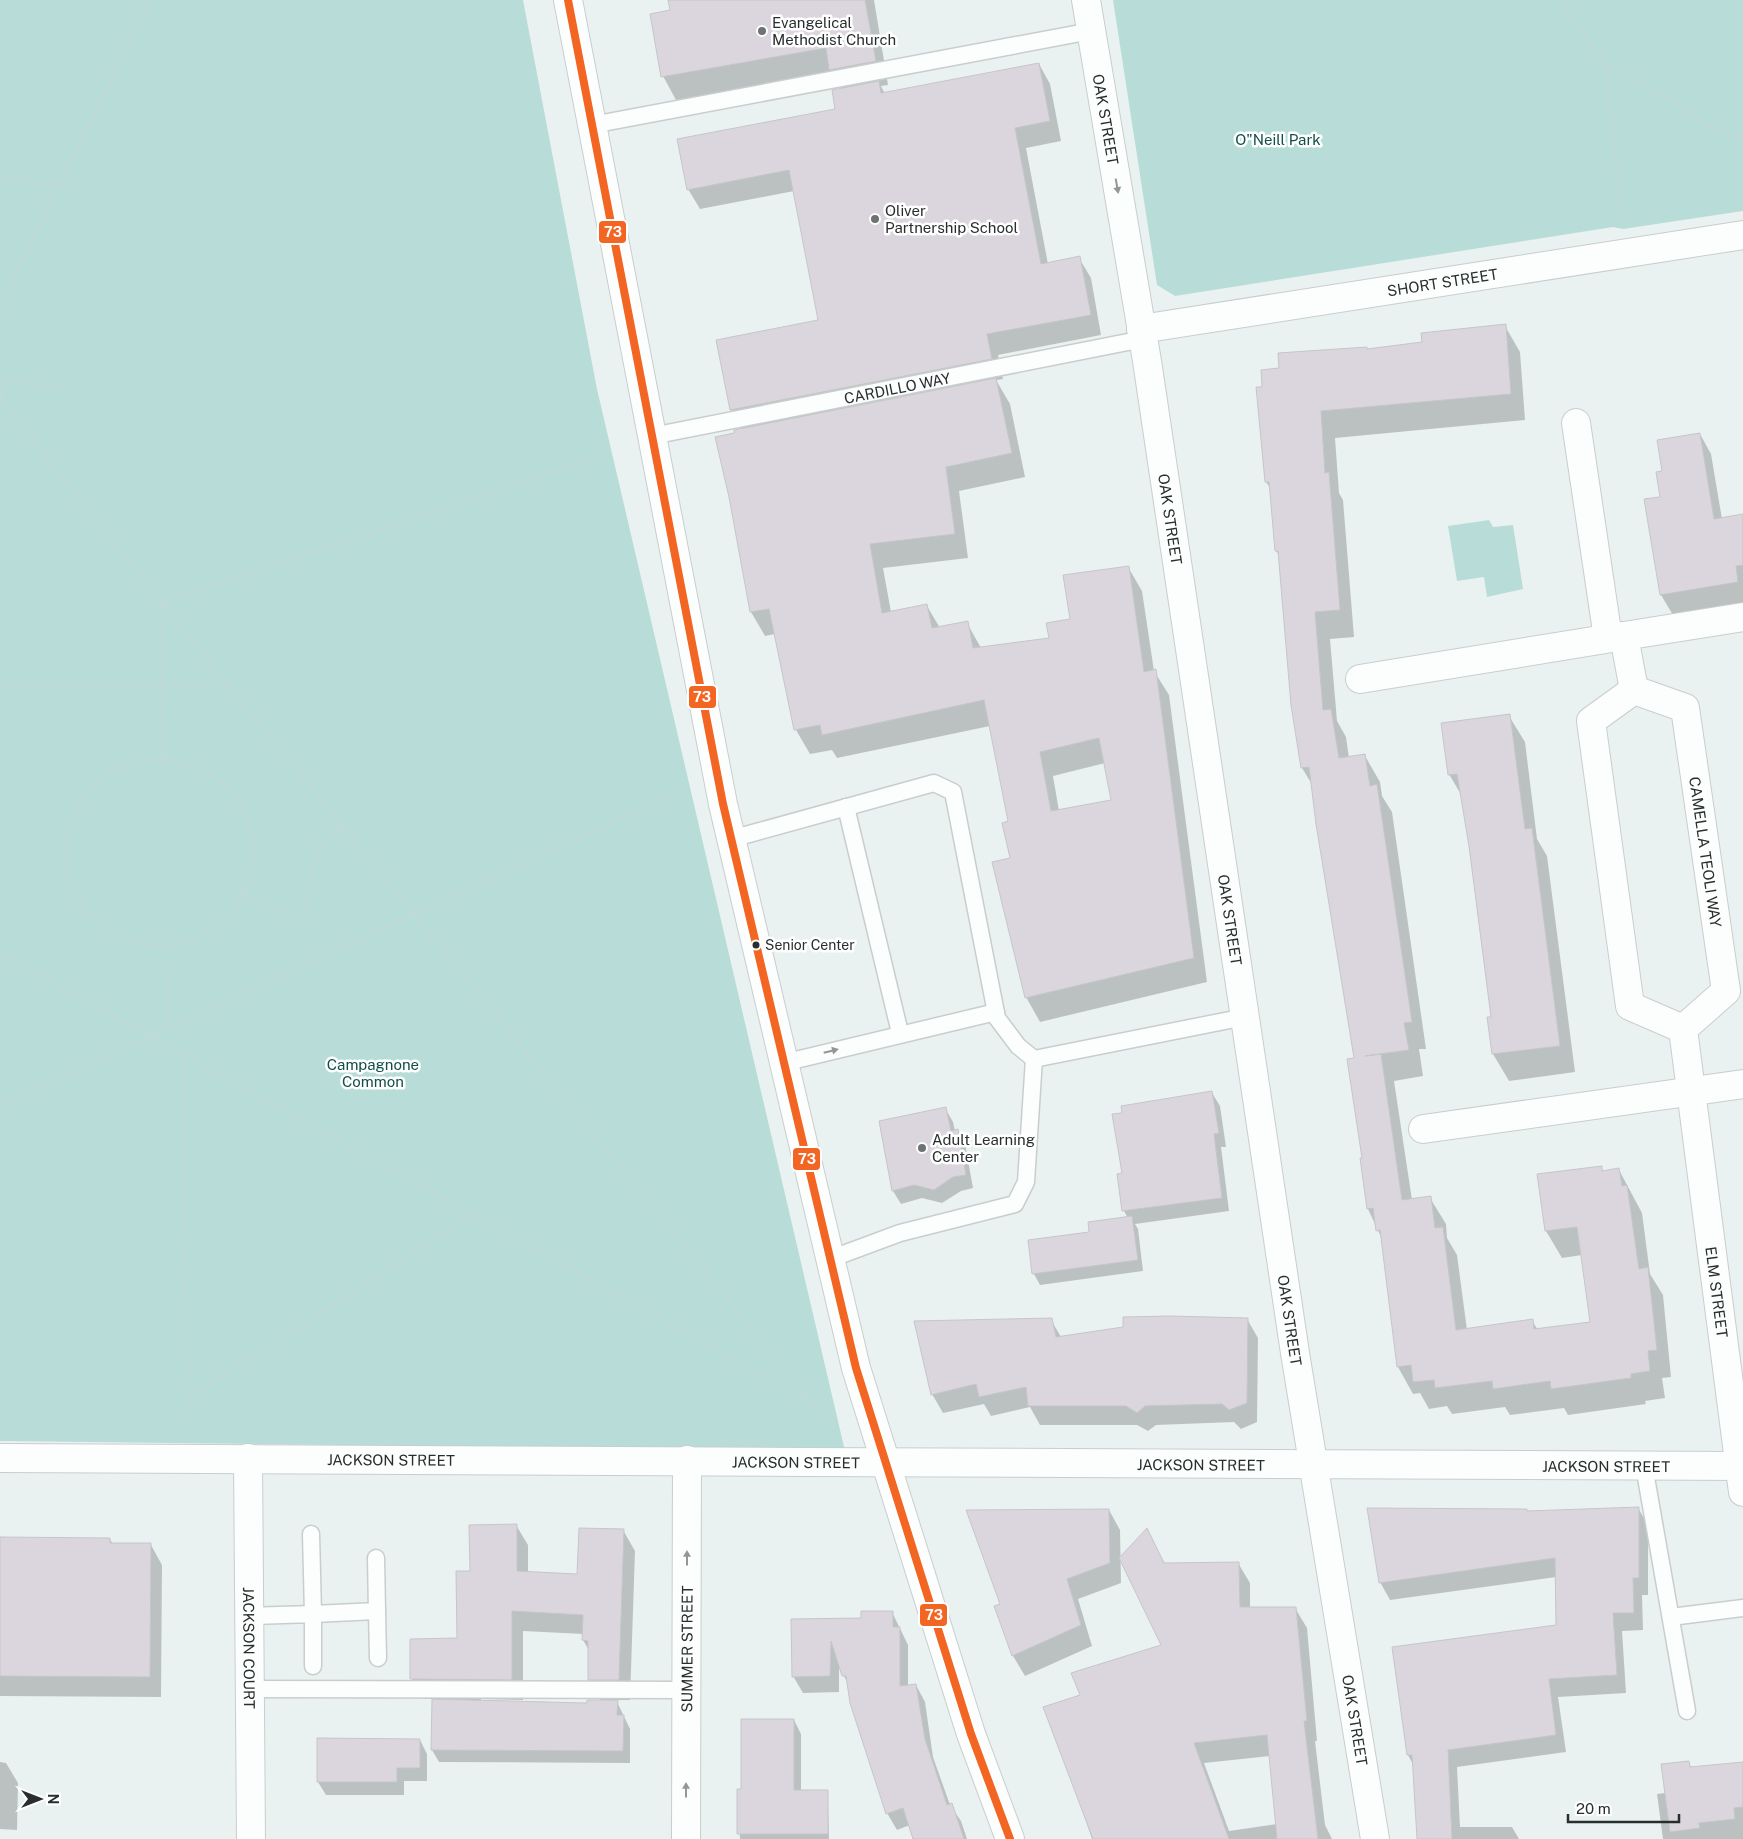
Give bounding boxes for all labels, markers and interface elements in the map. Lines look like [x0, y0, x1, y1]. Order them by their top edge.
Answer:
place label: Evangelical Methodist Church [772, 14, 896, 48]
marker: Evangelical Methodist Church [756, 25, 768, 37]
street label: OAK STREET [1090, 73, 1122, 166]
park label: O"Neill Park [1235, 131, 1321, 148]
one-way arrow [1114, 178, 1122, 194]
place label: Oliver Partnership School [885, 202, 1018, 236]
marker: Oliver Partnership School [869, 213, 881, 225]
line badge: 73 [598, 220, 627, 244]
text: 73 [604, 224, 622, 240]
street label: SHORT STREET [1386, 265, 1499, 299]
street label: CARDILLO WAY [843, 369, 952, 406]
street label: OAK STREET [1155, 472, 1186, 566]
line badge: 73 [688, 685, 717, 709]
text: 73 [693, 689, 711, 705]
street label: CAMELLA TEOLI WAY [1687, 776, 1725, 928]
street label: OAK STREET [1215, 873, 1246, 966]
place label: Senior Center [765, 937, 855, 953]
marker: Senior Center [751, 940, 761, 950]
one-way arrow [823, 1046, 838, 1054]
park label: Campagnone Common [327, 1056, 419, 1090]
place label: Adult Learning Center [932, 1131, 1035, 1165]
marker: Adult Learning Center [916, 1142, 928, 1154]
line badge: 73 [792, 1147, 821, 1171]
text: 73 [798, 1151, 816, 1167]
street label: ELM STREET [1703, 1245, 1731, 1339]
street label: OAK STREET [1275, 1274, 1305, 1367]
street label: JACKSON STREET [327, 1451, 455, 1468]
street label: JACKSON STREET [732, 1453, 860, 1471]
street label: JACKSON STREET [1137, 1456, 1265, 1473]
street label: JACKSON STREET [1542, 1457, 1670, 1474]
one-way arrow [683, 1550, 691, 1566]
street label: SUMMER STREET [678, 1585, 695, 1713]
street label: JACKSON COURT [241, 1587, 258, 1709]
line badge: 73 [919, 1603, 948, 1627]
text: 73 [925, 1607, 943, 1623]
street label: OAK STREET [1340, 1673, 1371, 1767]
north arrow [15, 1774, 65, 1824]
one-way arrow [683, 1782, 691, 1798]
scale bar [1568, 1792, 1679, 1824]
text: N [45, 1794, 61, 1804]
text: 20 m [1576, 1800, 1611, 1817]

